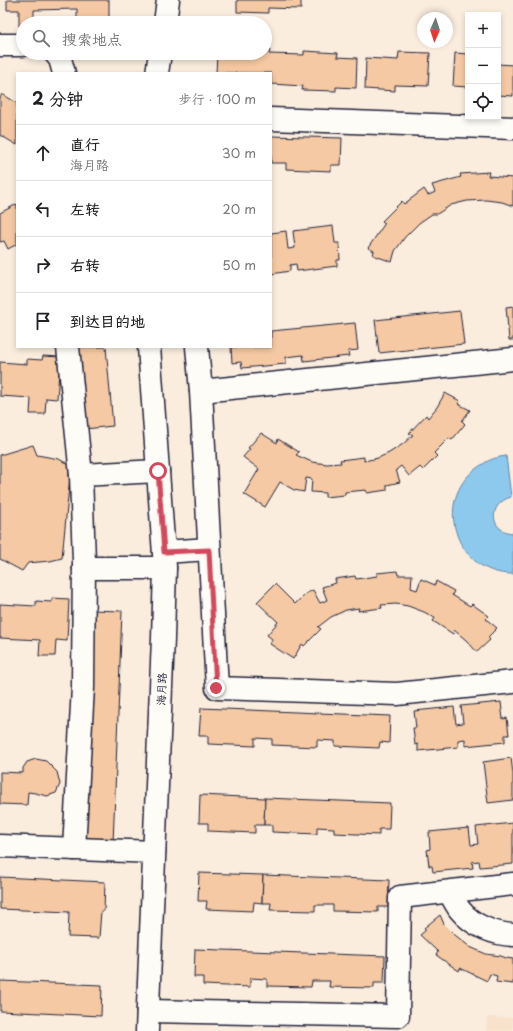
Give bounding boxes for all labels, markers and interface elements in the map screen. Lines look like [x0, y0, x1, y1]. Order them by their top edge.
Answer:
north arrow [417, 12, 453, 48]
map controls [465, 12, 501, 120]
button: + [465, 12, 501, 48]
search box [16, 16, 272, 60]
icon: search [30, 27, 52, 49]
text: 搜索地点 [62, 27, 122, 50]
button: − [465, 48, 501, 84]
button: locate [465, 84, 501, 120]
text: 2 分钟 [32, 85, 83, 111]
text: 步行 · 100 m [178, 89, 256, 108]
text: 直行 [70, 132, 100, 155]
icon: ahead [32, 142, 54, 164]
text: 30 m [222, 143, 256, 162]
text: 海月路 [70, 155, 109, 174]
text: 左转 [70, 197, 100, 220]
icon: left [32, 198, 54, 220]
text: 20 m [222, 199, 256, 218]
text: 右转 [70, 253, 100, 276]
icon: right [32, 254, 54, 276]
text: 50 m [222, 255, 256, 274]
text: 到达目的地 [70, 309, 145, 332]
icon: arrive [32, 310, 54, 332]
route start [149, 462, 167, 480]
street label: 海月路 [152, 672, 170, 706]
route end [207, 679, 225, 697]

